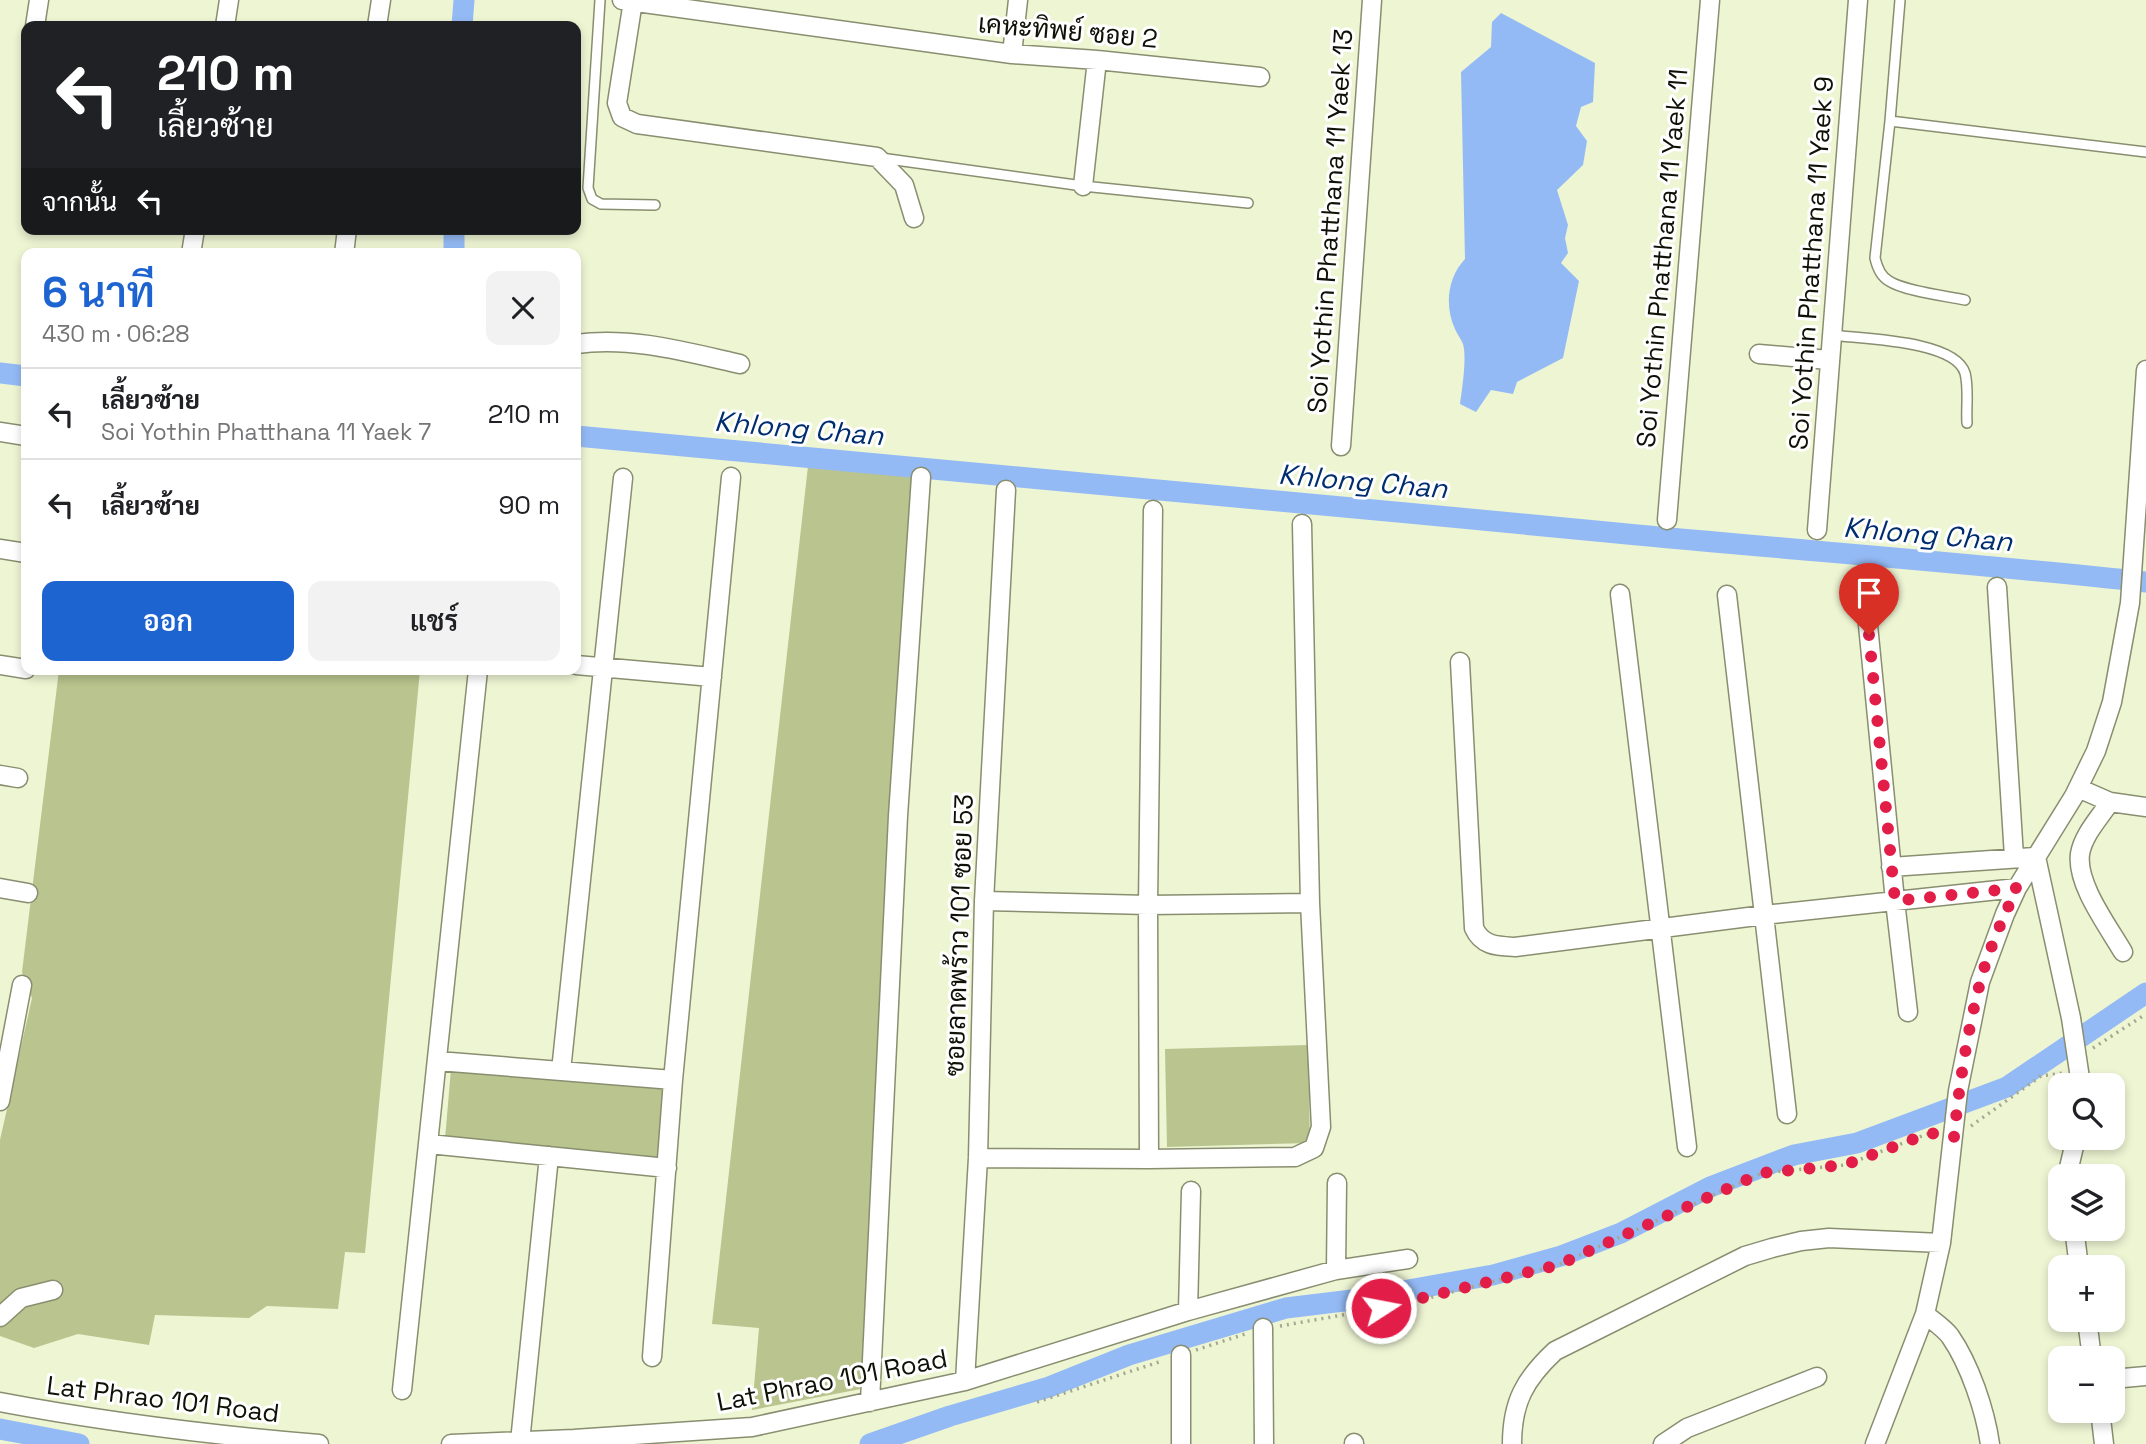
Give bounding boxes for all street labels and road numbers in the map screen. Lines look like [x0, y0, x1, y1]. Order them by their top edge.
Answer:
street label: เคหะทิพย์ ซอย 2 [977, 6, 1159, 56]
street label: Soi Yothin Phatthana 11 Yaek 13 [1300, 28, 1360, 414]
street label: Soi Yothin Phatthana 11 Yaek 11 [1628, 67, 1696, 449]
street label: Soi Yothin Phatthana 11 Yaek 9 [1781, 75, 1841, 451]
street label: ซอยลาดพร้าว 101 ซอย 53 [937, 793, 981, 1077]
street label: Lat Phrao 101 Road [714, 1341, 950, 1419]
street label: Lat Phrao 101 Road [45, 1368, 281, 1430]

